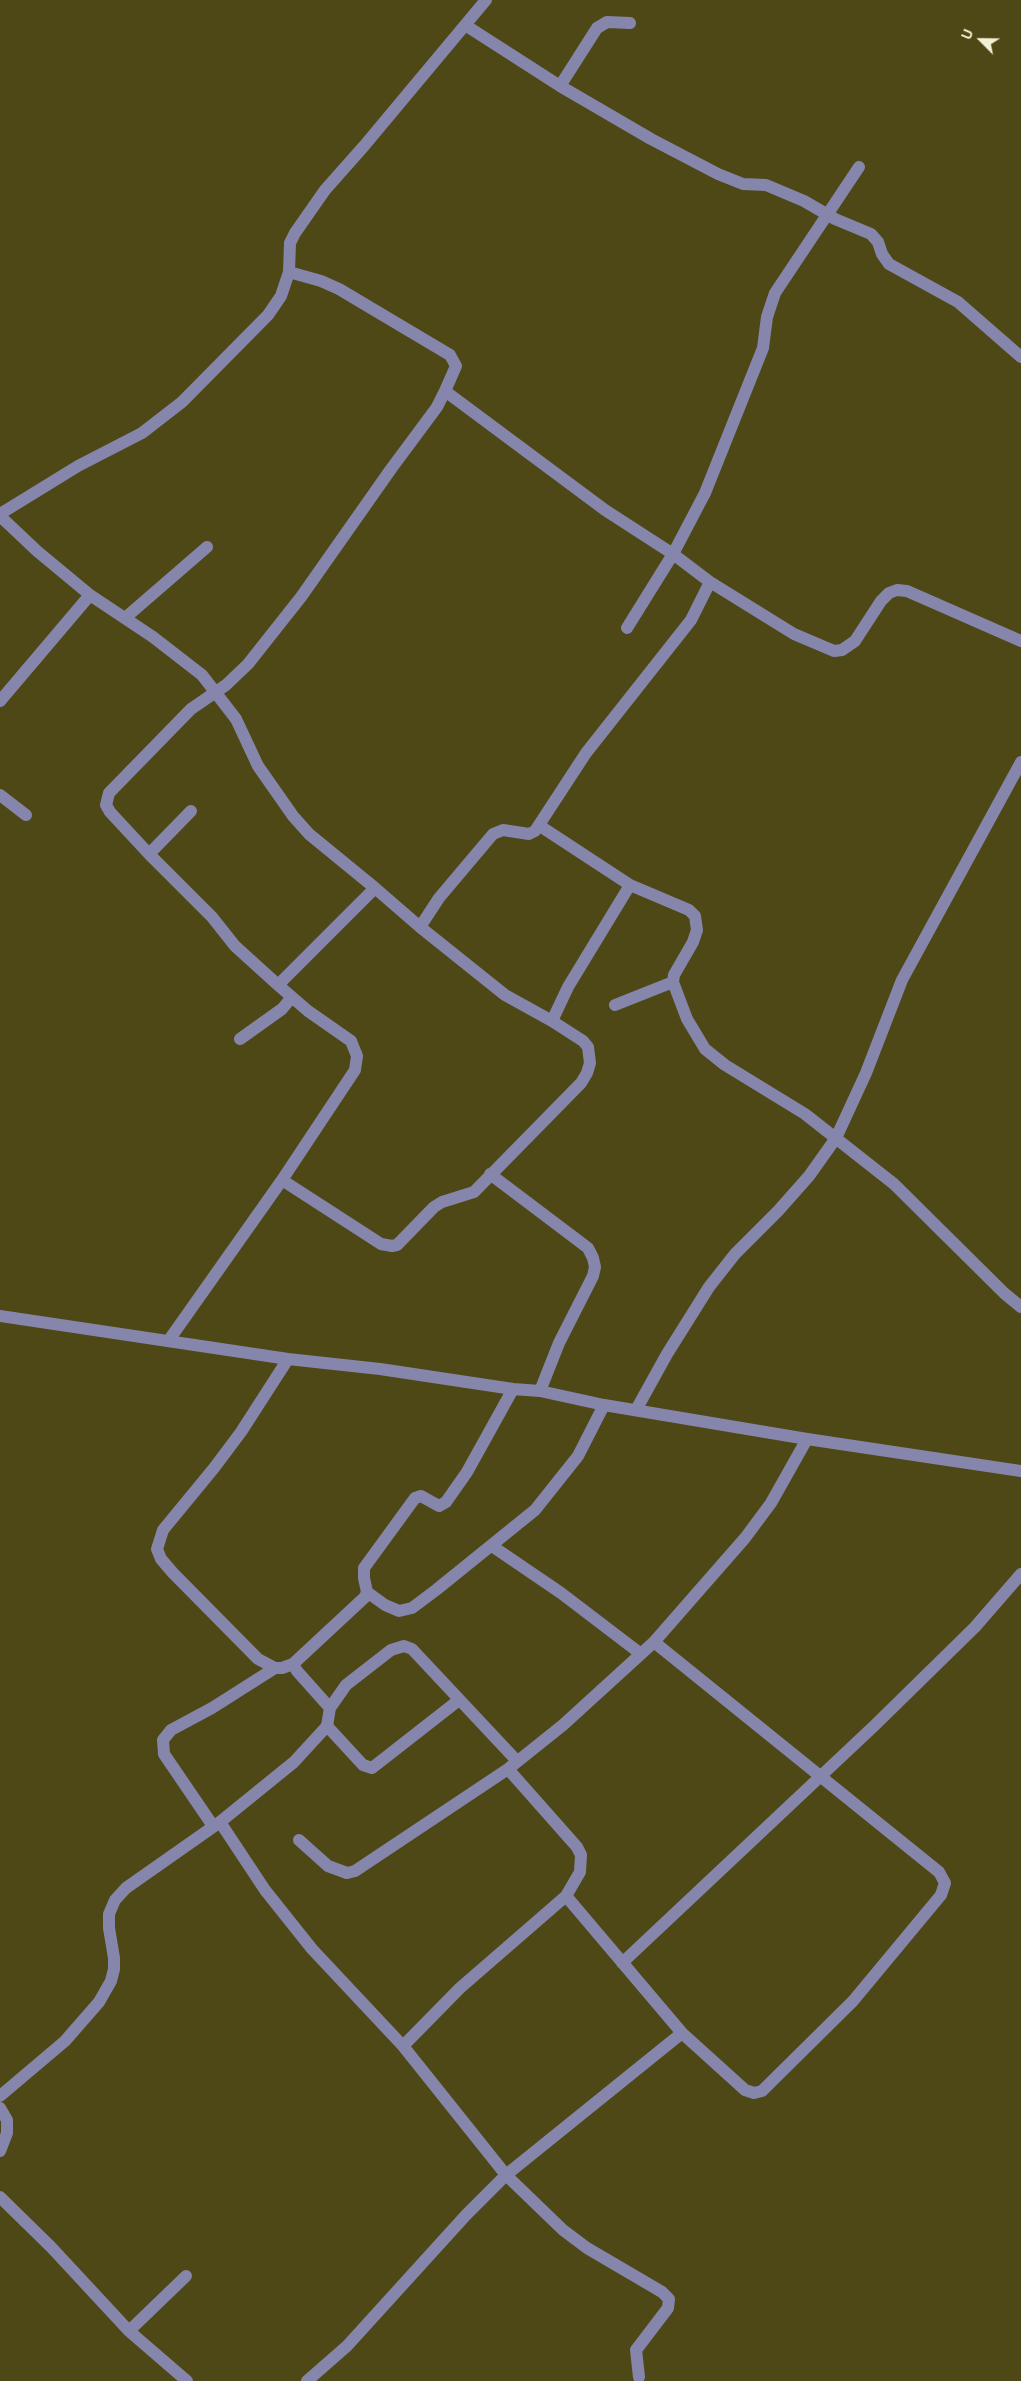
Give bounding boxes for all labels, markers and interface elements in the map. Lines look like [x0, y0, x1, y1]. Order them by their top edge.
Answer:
north arrow [956, 15, 1006, 65]
text: U [958, 26, 976, 42]

